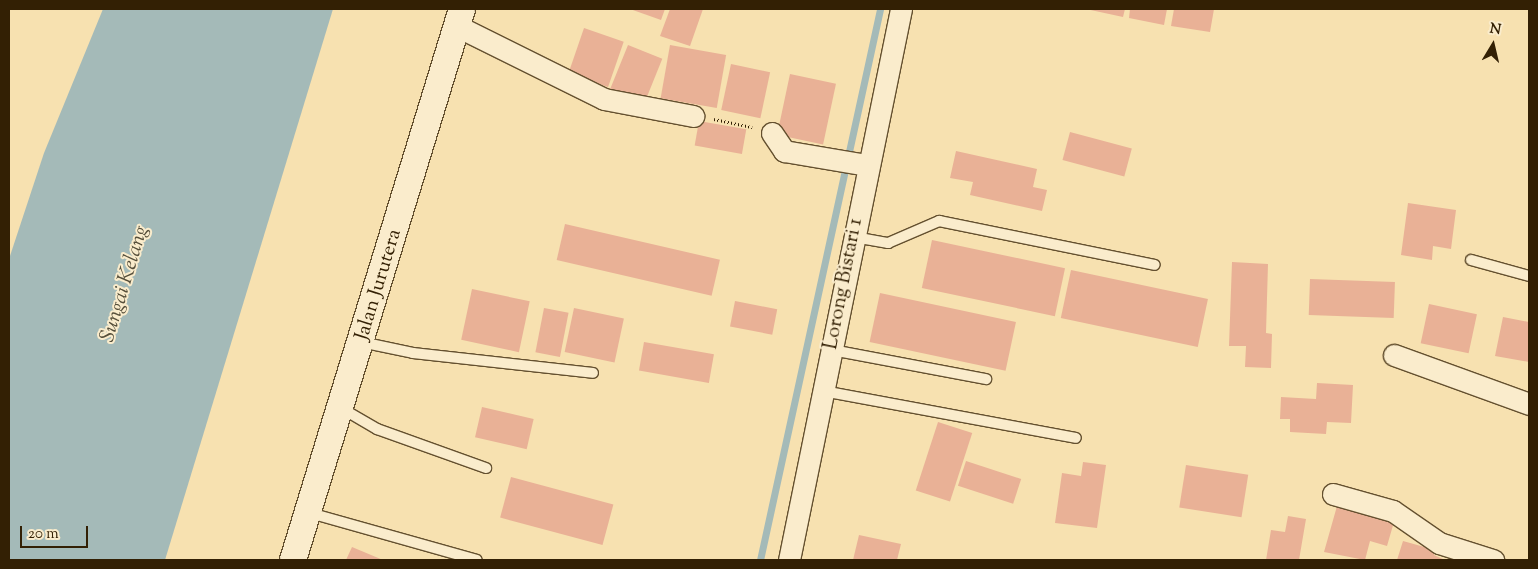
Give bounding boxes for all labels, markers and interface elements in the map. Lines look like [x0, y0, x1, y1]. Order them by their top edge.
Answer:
text: N [1488, 19, 1502, 41]
north arrow [1468, 20, 1518, 70]
street label: Lorong Bistari 1 [820, 216, 868, 352]
water label: Sungai Kelang [95, 223, 155, 345]
street label: Jalan Jurutera [351, 226, 407, 344]
scale bar [22, 516, 90, 548]
text: 20 m [28, 524, 59, 545]

